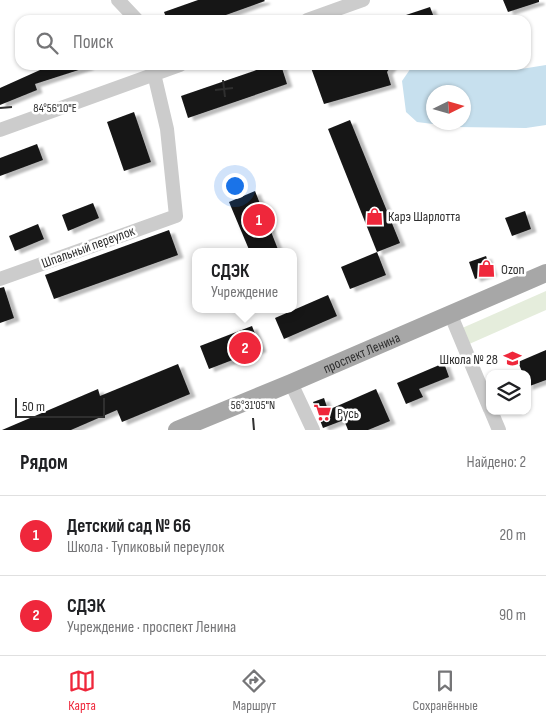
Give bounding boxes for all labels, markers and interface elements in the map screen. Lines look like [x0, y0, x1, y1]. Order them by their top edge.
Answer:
search box [15, 15, 531, 70]
icon: search [33, 29, 61, 57]
text: Поиск [73, 31, 113, 54]
north arrow [426, 85, 471, 130]
text: 84°56'10"E [33, 101, 77, 116]
your location [222, 173, 248, 199]
pin: 1 [243, 201, 275, 239]
shop icon: Карэ Шарлотта [364, 206, 384, 226]
place label: Карэ Шарлотта [388, 208, 460, 225]
street label: Шпальный переулок [39, 222, 138, 272]
popup [192, 248, 297, 313]
shop icon: Ozon [477, 259, 497, 279]
text: СДЭК [211, 260, 249, 283]
place label: Ozon [501, 261, 525, 278]
text: Учреждение [211, 283, 278, 302]
pin: 2 [229, 329, 261, 367]
street label: проспект Ленина [320, 329, 402, 377]
school or university icon: Школа № 28 [502, 349, 522, 369]
place label: Школа № 28 [440, 351, 498, 368]
map controls [486, 370, 531, 415]
button: layers [486, 370, 531, 415]
scale bar [15, 395, 105, 418]
text: 50 m [22, 398, 45, 415]
text: 56°31'05"N [231, 398, 275, 413]
supermarket icon: Русь [313, 403, 333, 423]
place label: Русь [337, 405, 359, 422]
text: Рядом [20, 450, 68, 475]
text: Найдено: 2 [467, 453, 526, 472]
text: Детский сад № 66 [67, 515, 191, 538]
text: 1 [33, 526, 39, 545]
text: 20 m [499, 526, 526, 545]
text: Школа · Тупиковый переулок [67, 538, 224, 557]
text: СДЭК [67, 595, 105, 618]
text: 2 [32, 606, 40, 625]
text: 90 m [499, 606, 526, 625]
text: Учреждение · проспект Ленина [67, 618, 236, 637]
tab: Карта [68, 667, 96, 714]
tab: Маршрут [232, 667, 276, 714]
tab: Сохранённые [413, 667, 478, 714]

